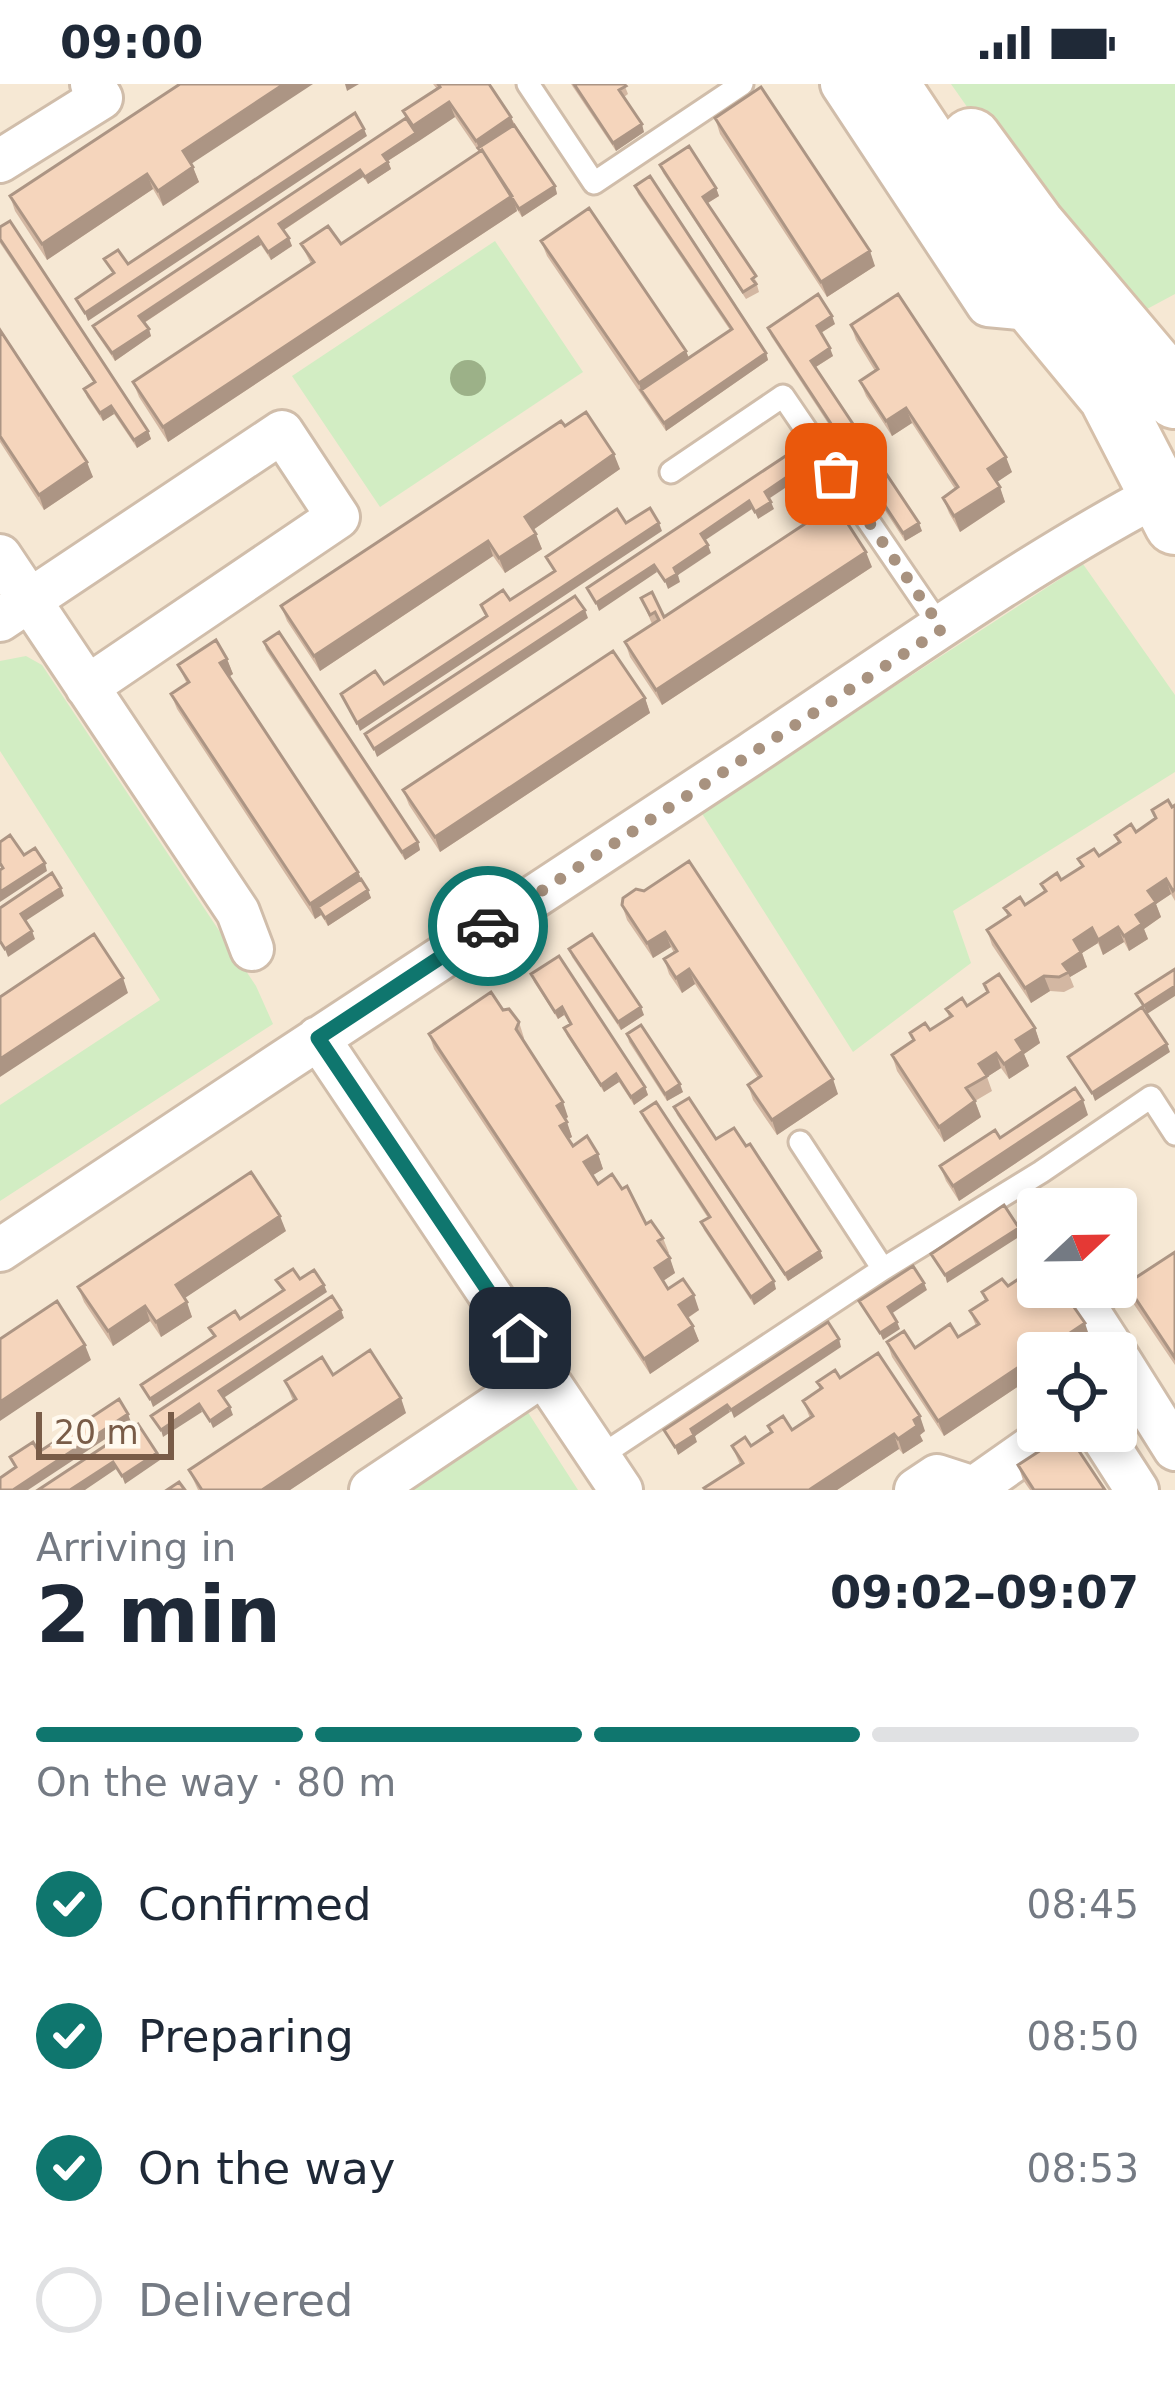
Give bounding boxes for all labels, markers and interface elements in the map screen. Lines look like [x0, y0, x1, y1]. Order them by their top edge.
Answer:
text: 09:00 [60, 16, 203, 69]
pin [785, 423, 887, 525]
icon: bag [803, 441, 869, 507]
courier [428, 866, 548, 986]
icon: car [455, 893, 521, 959]
north arrow [1017, 1188, 1137, 1308]
map controls [1017, 1188, 1137, 1452]
pin [469, 1287, 571, 1389]
icon: home [487, 1305, 553, 1371]
button: locate [1017, 1332, 1137, 1452]
scale bar [36, 1406, 174, 1459]
text: 20 m [54, 1413, 139, 1452]
text: Arriving in [36, 1525, 236, 1570]
text: 09:02–09:07 [830, 1566, 1139, 1619]
text: 2 min [36, 1570, 281, 1660]
text: On the way · 80 m [36, 1760, 396, 1805]
icon: check [36, 1871, 102, 1937]
text: Confirmed [138, 1878, 372, 1931]
text: 08:45 [1027, 1882, 1139, 1927]
icon: check [36, 2003, 102, 2069]
text: Preparing [138, 2010, 354, 2063]
text: 08:50 [1027, 2014, 1139, 2059]
icon: check [36, 2135, 102, 2201]
text: On the way [138, 2142, 395, 2195]
text: 08:53 [1027, 2146, 1139, 2191]
text: Delivered [138, 2274, 353, 2327]

